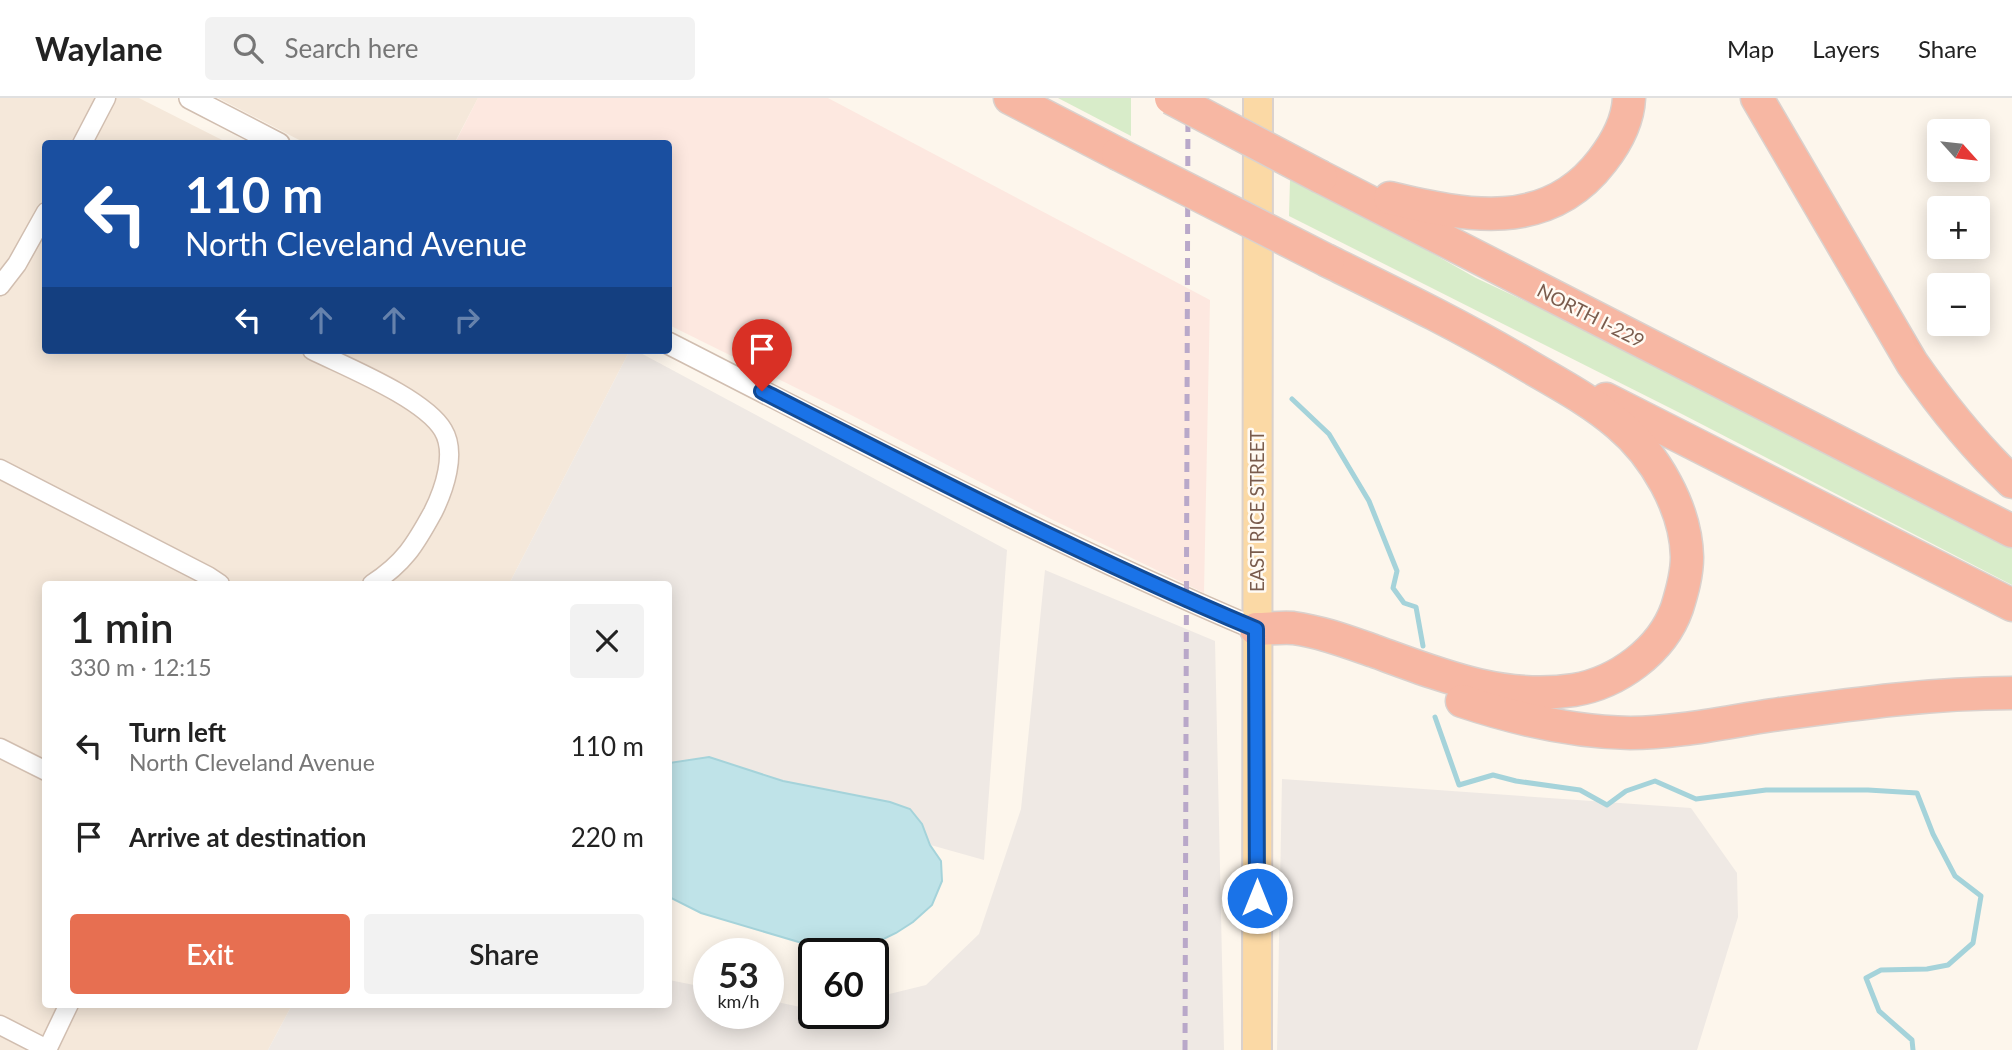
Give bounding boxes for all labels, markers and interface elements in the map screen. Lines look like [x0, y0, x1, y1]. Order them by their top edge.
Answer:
search box [205, 17, 695, 80]
text: Waylane [35, 28, 163, 68]
icon: search [229, 29, 267, 67]
text: Search here [285, 32, 419, 64]
text: Map [1727, 34, 1774, 63]
text: Layers [1812, 34, 1880, 63]
text: Share [1918, 34, 1977, 63]
north arrow [1927, 119, 1990, 182]
map controls [1927, 119, 1990, 336]
text: 110 m [185, 165, 323, 223]
icon: left [70, 168, 161, 259]
button: + [1927, 196, 1990, 259]
text: North Cleveland Avenue [185, 224, 527, 263]
button: − [1927, 273, 1990, 336]
street label: NORTH I-229 [1534, 278, 1648, 352]
icon: left [229, 301, 267, 339]
icon: ahead [302, 301, 340, 339]
icon: ahead [375, 301, 413, 339]
icon: right [448, 301, 486, 339]
pin [732, 319, 792, 391]
icon: arrive [743, 330, 781, 368]
street label: EAST RICE STREET [1245, 430, 1268, 592]
text: 1 min [70, 602, 174, 652]
button: close [570, 604, 644, 678]
text: 330 m · 12:15 [70, 653, 212, 681]
text: Turn left [129, 716, 226, 748]
icon: left [70, 727, 108, 765]
text: 110 m [571, 730, 644, 762]
text: North Cleveland Avenue [129, 748, 375, 776]
icon: arrive [70, 818, 108, 856]
text: Arrive at destination [129, 821, 366, 853]
text: 220 m [571, 821, 644, 853]
position arrow [1220, 861, 1294, 935]
button: Exit [70, 914, 350, 994]
button: Share [364, 914, 644, 994]
speed limit sign: 60 [798, 938, 889, 1029]
text: 53 [718, 953, 759, 995]
text: km/h [717, 990, 760, 1012]

